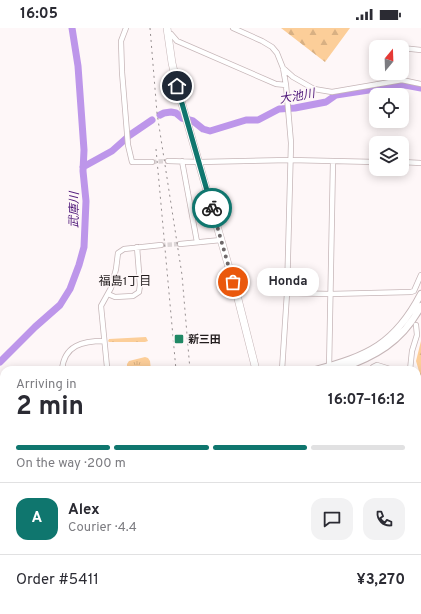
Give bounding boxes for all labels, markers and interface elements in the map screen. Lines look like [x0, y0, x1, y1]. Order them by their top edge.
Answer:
text: 16:05 [20, 5, 58, 24]
north arrow [369, 40, 409, 80]
map controls [369, 40, 409, 176]
pin [160, 69, 194, 103]
icon: home [166, 75, 188, 97]
water label: 大池川 [278, 86, 318, 108]
button: locate [369, 88, 409, 128]
button: layers [369, 136, 409, 176]
courier [192, 188, 232, 228]
water label: 武庫川 [67, 190, 83, 228]
icon: bike [201, 197, 223, 219]
pin [216, 265, 250, 299]
callout: Honda [257, 268, 319, 296]
icon: bag [222, 271, 244, 293]
district label: 福島1丁目 [99, 274, 151, 290]
text: Honda [268, 274, 308, 290]
marker: 新三田 [173, 333, 185, 345]
place label: 新三田 [188, 333, 221, 347]
text: Arriving in [16, 377, 77, 393]
text: 2 min [16, 391, 84, 424]
text: 16:07–16:12 [328, 391, 405, 410]
text: On the way · 200 m [16, 456, 126, 472]
button: chat [311, 498, 353, 540]
button: phone [363, 498, 405, 540]
text: Alex [68, 501, 100, 520]
text: A [32, 509, 42, 528]
text: Courier · 4.4 [68, 520, 137, 536]
text: Order #5411 [16, 571, 99, 590]
text: ¥3,270 [357, 571, 405, 590]

